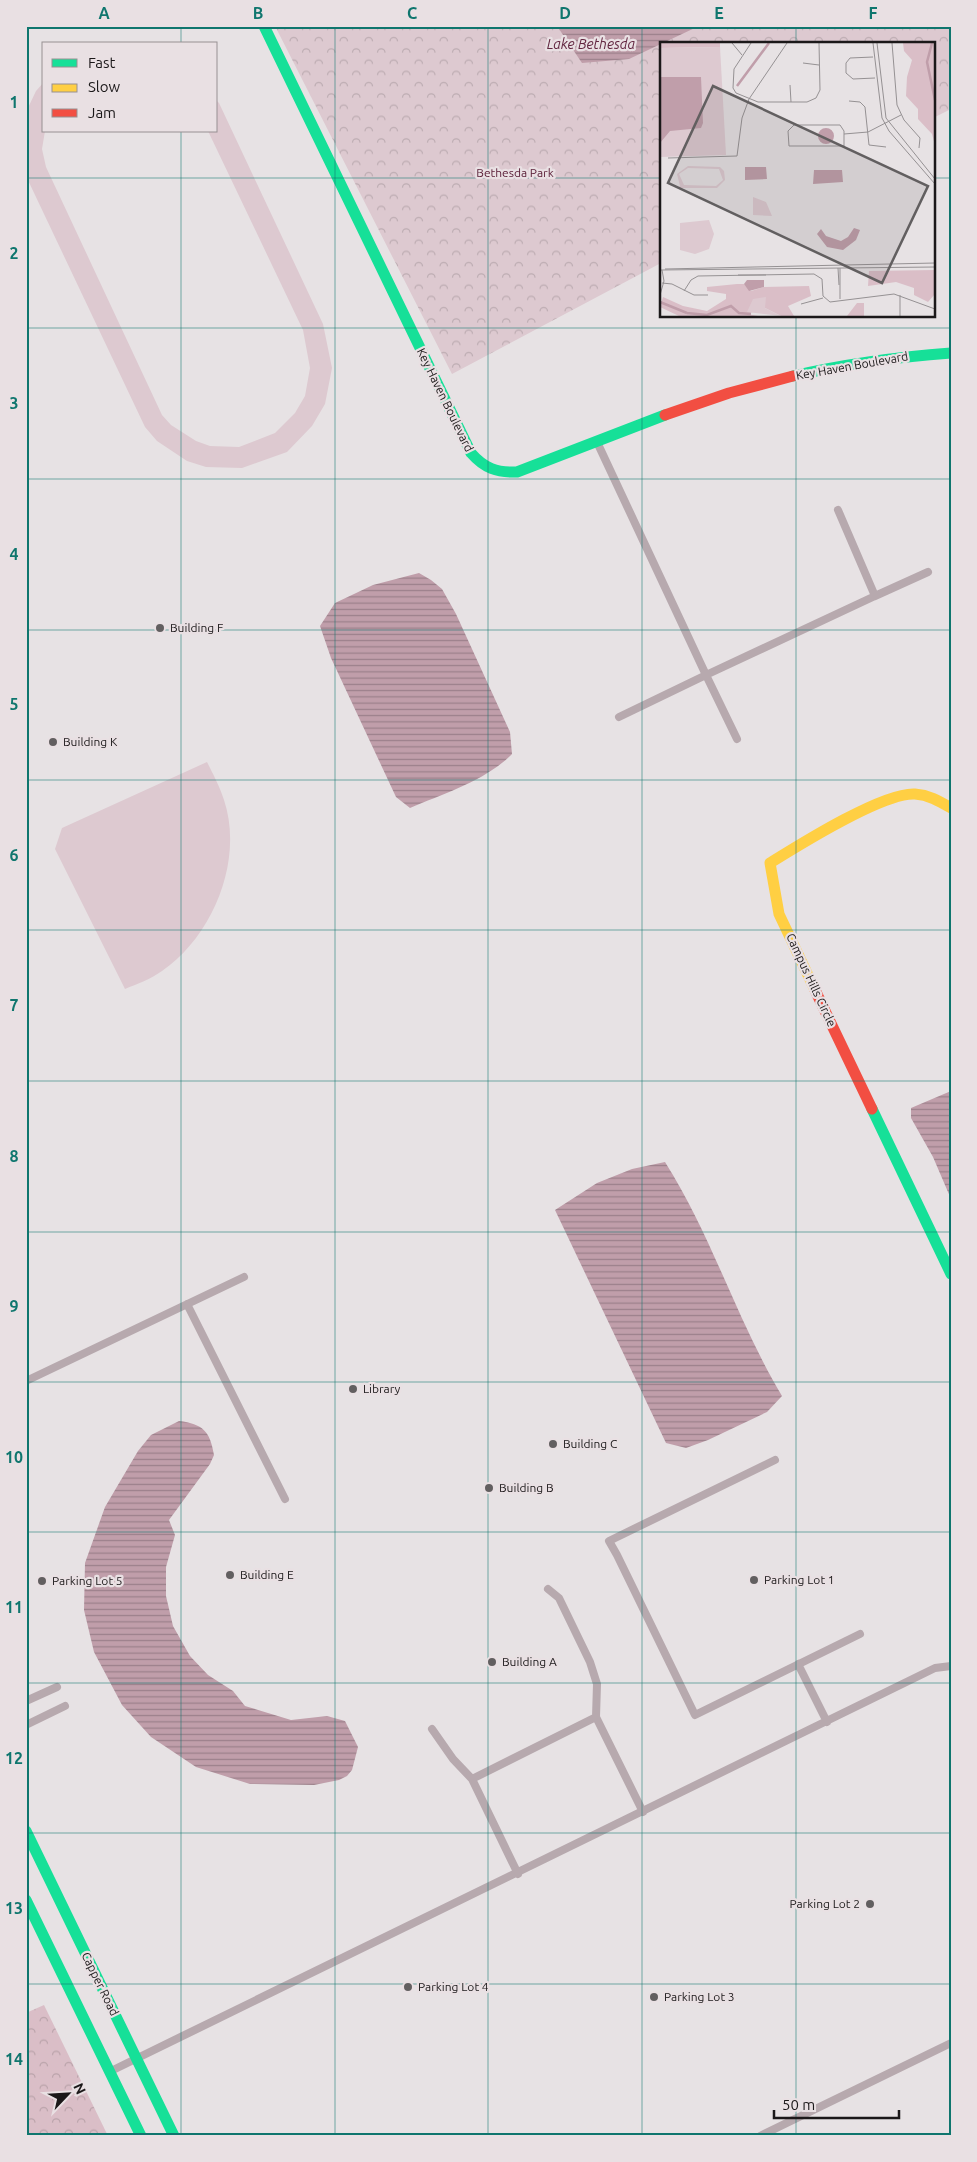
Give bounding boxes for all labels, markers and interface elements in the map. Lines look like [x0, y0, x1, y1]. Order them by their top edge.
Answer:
text: A [98, 4, 110, 22]
text: B [253, 4, 263, 22]
text: C [407, 4, 417, 22]
text: D [559, 4, 571, 22]
text: E [714, 4, 724, 22]
text: F [869, 4, 878, 22]
water label: Lake Bethesda [547, 36, 636, 52]
legend [42, 42, 218, 132]
inset map [660, 42, 934, 318]
text: Fast [88, 54, 116, 71]
text: Slow [88, 78, 121, 95]
text: 1 [9, 93, 19, 111]
text: Jam [88, 104, 116, 121]
park label: Bethesda Park [476, 166, 554, 179]
text: 2 [9, 244, 19, 262]
street label: Key Haven Boulevard [415, 346, 476, 454]
street label: Key Haven Boulevard [795, 349, 909, 382]
text: 3 [9, 394, 19, 412]
text: 4 [9, 545, 19, 563]
place label: Building F [170, 621, 223, 634]
marker: Building F [154, 622, 166, 634]
text: 5 [9, 695, 19, 713]
place label: Building K [63, 735, 118, 748]
marker: Building K [47, 736, 59, 748]
text: 6 [9, 846, 19, 864]
street label: Campus Hills Circle [784, 931, 839, 1028]
text: 7 [9, 996, 19, 1014]
text: 8 [9, 1147, 19, 1165]
text: 9 [9, 1297, 19, 1315]
place label: Library [363, 1382, 401, 1395]
marker: Library [347, 1383, 359, 1395]
place label: Building C [563, 1437, 618, 1450]
marker: Building C [547, 1438, 559, 1450]
text: 10 [5, 1448, 23, 1466]
place label: Building B [499, 1481, 554, 1494]
marker: Building B [483, 1482, 495, 1494]
place label: Building E [240, 1568, 294, 1581]
marker: Building E [224, 1569, 236, 1581]
place label: Parking Lot 1 [764, 1573, 835, 1586]
place label: Parking Lot 5 [52, 1574, 123, 1587]
marker: Parking Lot 1 [748, 1574, 760, 1586]
marker: Parking Lot 5 [36, 1575, 48, 1587]
text: 11 [5, 1598, 23, 1616]
place label: Building A [502, 1655, 557, 1668]
marker: Building A [486, 1656, 498, 1668]
text: 12 [5, 1749, 23, 1767]
place label: Parking Lot 2 [789, 1897, 860, 1910]
marker: Parking Lot 2 [864, 1898, 876, 1910]
text: 13 [5, 1899, 23, 1917]
street label: Capper Road [79, 1950, 121, 2018]
place label: Parking Lot 4 [418, 1980, 489, 1993]
marker: Parking Lot 4 [402, 1981, 414, 1993]
place label: Parking Lot 3 [664, 1990, 735, 2003]
marker: Parking Lot 3 [648, 1991, 660, 2003]
text: 14 [5, 2050, 23, 2068]
north arrow [42, 2070, 92, 2120]
text: N [70, 2080, 89, 2097]
scale bar [774, 2087, 900, 2119]
text: 50 m [782, 2096, 815, 2113]

